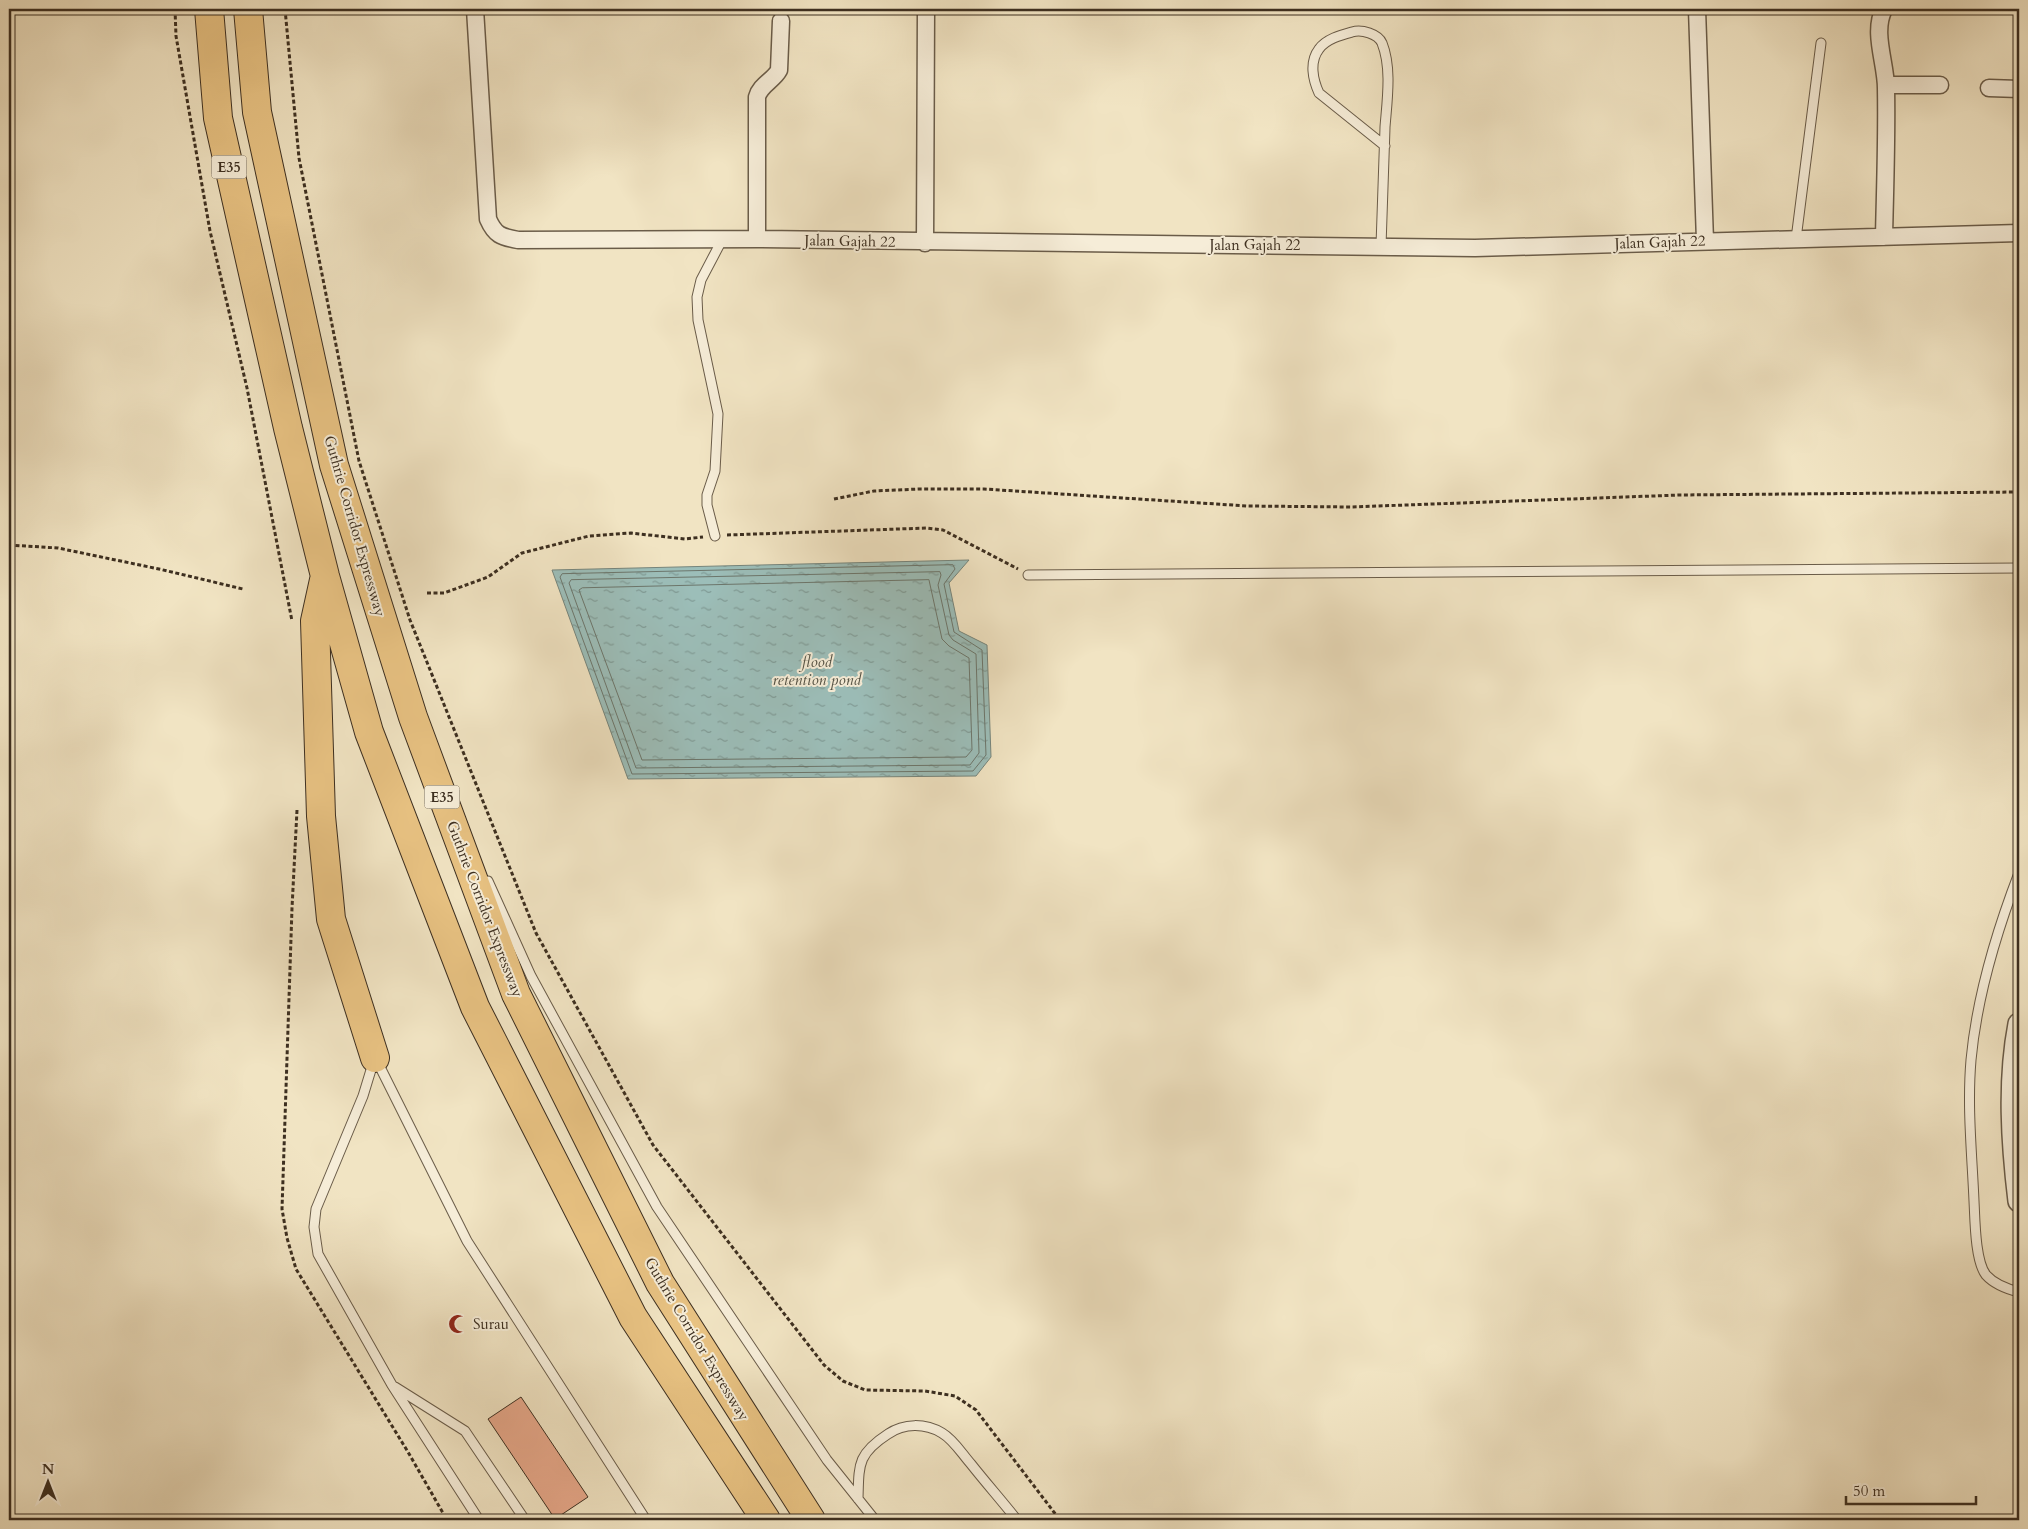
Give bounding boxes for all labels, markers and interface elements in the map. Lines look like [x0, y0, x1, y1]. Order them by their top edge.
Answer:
road number: E35 [212, 156, 246, 178]
street label: Jalan Gajah 22 [802, 230, 896, 252]
street label: Jalan Gajah 22 [1612, 230, 1706, 254]
street label: Jalan Gajah 22 [1207, 235, 1301, 255]
street label: Guthrie Corridor Expressway [320, 433, 390, 619]
water label: flood retention pond [773, 651, 863, 691]
road number: E35 [424, 786, 460, 809]
street label: Guthrie Corridor Expressway [442, 818, 528, 1000]
street label: Guthrie Corridor Expressway [640, 1254, 754, 1425]
mosque icon: Surau [447, 1313, 469, 1335]
place label: Surau [473, 1314, 509, 1334]
north arrow [22, 1456, 72, 1506]
text: N [42, 1460, 54, 1479]
scale bar [1846, 1474, 1976, 1506]
text: 50 m [1853, 1481, 1885, 1501]

